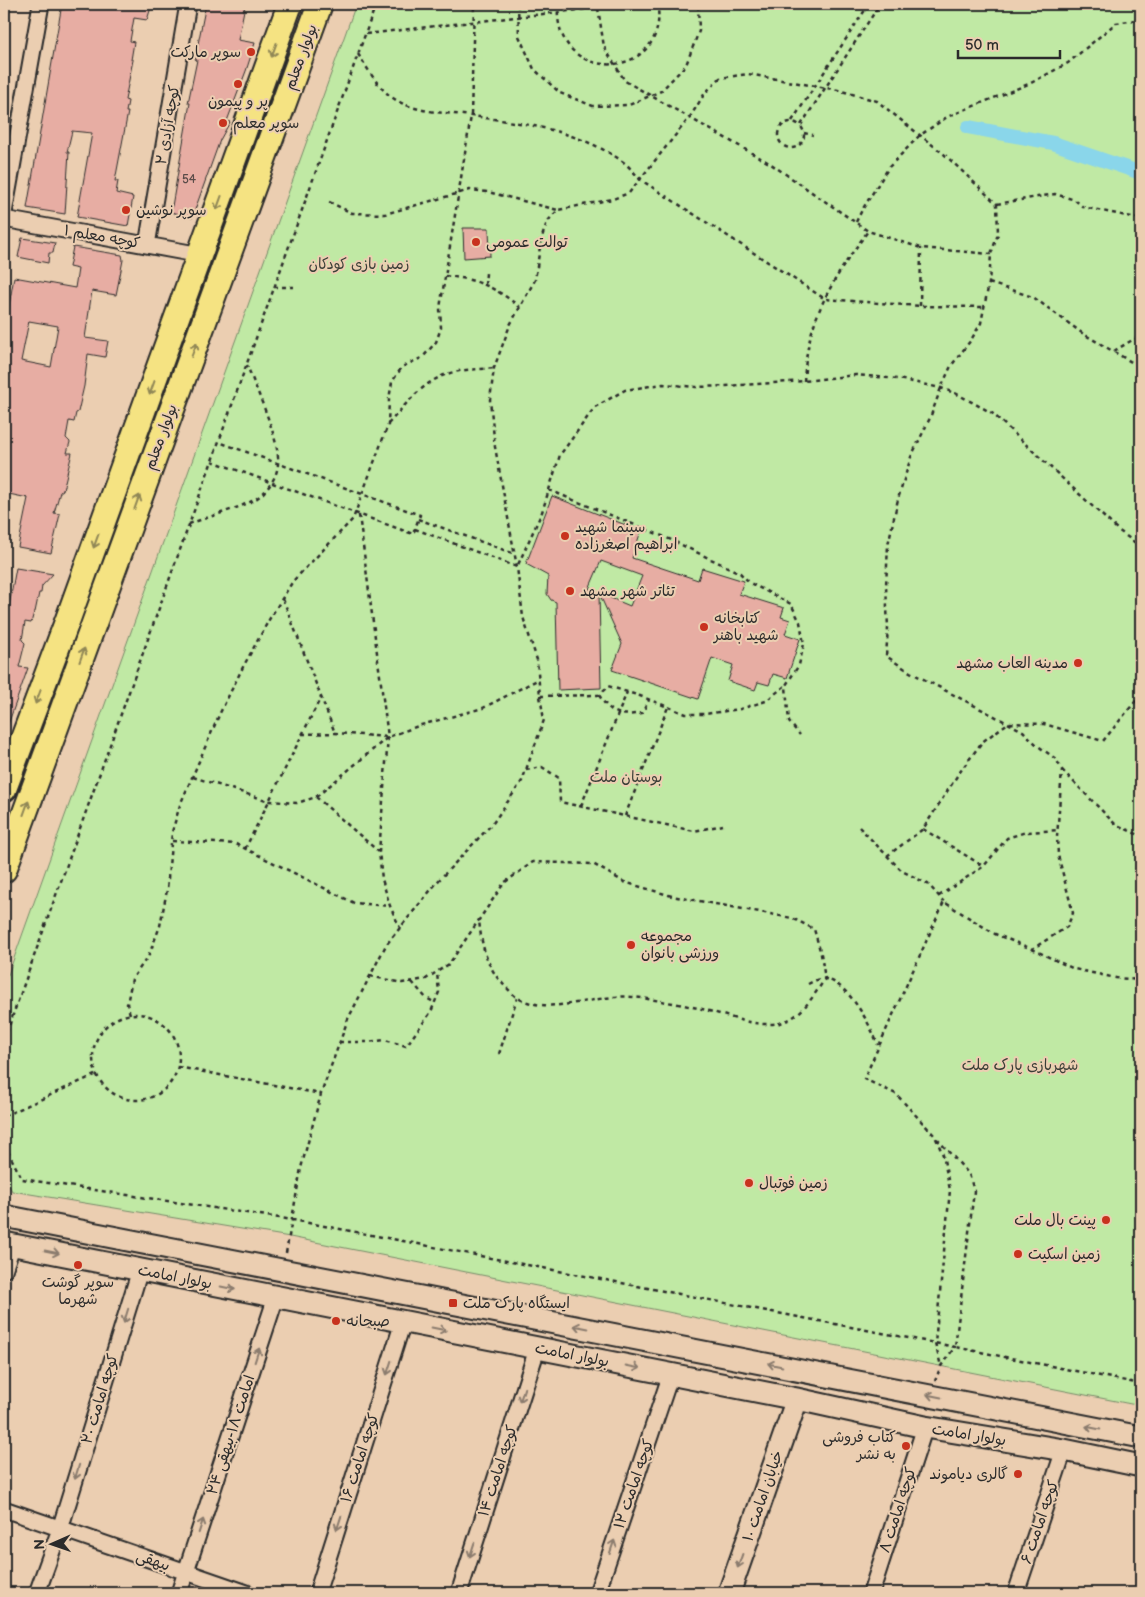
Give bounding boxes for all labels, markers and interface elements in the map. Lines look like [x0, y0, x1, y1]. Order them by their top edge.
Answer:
street label: بولوار معلم [280, 22, 324, 93]
scale bar [958, 28, 1060, 60]
text: 50 m [965, 36, 999, 55]
one-way arrow [269, 41, 278, 57]
place label: سوپر مارکت [170, 43, 241, 62]
marker: سوپر مارکت [245, 46, 257, 58]
marker: پر و پیمون [232, 78, 244, 90]
street label: کوچه آزادی ۲ [152, 84, 184, 166]
place label: پر و پیمون [208, 92, 268, 111]
place label: سوپر معلم [233, 114, 299, 135]
marker: سوپر معلم [217, 117, 229, 129]
house number: 54 [182, 172, 197, 187]
one-way arrow [214, 194, 223, 210]
place label: سوپر نوشین [136, 201, 207, 220]
marker: سوپر نوشین [120, 204, 132, 216]
street label: کوچه معلم ۱ [62, 221, 142, 255]
place label: توالت عمومی [486, 233, 568, 252]
marker: توالت عمومی [470, 236, 482, 248]
park label: زمین بازی کودکان [308, 255, 410, 274]
one-way arrow [190, 343, 199, 358]
one-way arrow [147, 380, 156, 396]
street label: بولوار معلم [140, 402, 184, 473]
one-way arrow [133, 495, 142, 511]
place label: سینما شهید ابراهیم اصغرزاده [575, 518, 677, 556]
marker: سینما شهید ابراهیم اصغرزاده [559, 530, 571, 542]
one-way arrow [91, 533, 100, 548]
place label: تئاتر شهر مشهد [580, 582, 675, 601]
marker: تئاتر شهر مشهد [564, 585, 576, 597]
place label: کتابخانه شهید باهنر [712, 609, 779, 645]
marker: کتابخانه شهید باهنر [698, 621, 710, 633]
one-way arrow [78, 648, 87, 663]
place label: مدينه العاب مشهد [956, 654, 1068, 673]
marker: مدينه العاب مشهد [1072, 657, 1084, 669]
one-way arrow [33, 689, 42, 704]
park label: بوستان ملت [590, 768, 662, 787]
one-way arrow [22, 800, 31, 816]
place label: مجموعه ورزشی بانوان [641, 927, 719, 963]
marker: مجموعه ورزشی بانوان [625, 939, 637, 951]
park label: شهربازی پارک ملت [962, 1056, 1078, 1075]
place label: زمین فوتبال [759, 1174, 828, 1193]
marker: زمین فوتبال [743, 1177, 755, 1189]
place label: پینت بال ملت [1014, 1211, 1096, 1230]
marker: پینت بال ملت [1100, 1214, 1112, 1226]
place label: زمین اسکیت [1028, 1245, 1101, 1264]
one-way arrow [43, 1248, 59, 1257]
marker: زمین اسکیت [1012, 1248, 1024, 1260]
marker: سوپر گوشت شهرما [72, 1259, 84, 1271]
street label: بولوار امامت [136, 1261, 214, 1293]
place label: سوپر گوشت شهرما [42, 1273, 114, 1309]
one-way arrow [220, 1283, 236, 1293]
place label: ایستگاه پارک ملت [463, 1294, 570, 1313]
marker: ایستگاه پارک ملت [447, 1297, 459, 1309]
one-way arrow [120, 1308, 130, 1324]
place label: صبحانه [346, 1312, 390, 1331]
marker: صبحانه [330, 1315, 342, 1327]
one-way arrow [573, 1322, 589, 1332]
one-way arrow [431, 1325, 447, 1334]
street label: بولوار امامت [533, 1339, 611, 1371]
one-way arrow [253, 1347, 262, 1363]
street label: کوچه امامت ۲۰ [77, 1352, 123, 1446]
one-way arrow [383, 1360, 393, 1376]
one-way arrow [767, 1360, 783, 1369]
one-way arrow [624, 1363, 640, 1372]
street label: امامت ۱۸-بیهقی ۲۴ [203, 1373, 259, 1497]
one-way arrow [517, 1387, 526, 1402]
one-way arrow [926, 1391, 942, 1400]
street label: کوچه امامت ۱۶ [337, 1411, 383, 1505]
street label: بولوار امامت [930, 1420, 1008, 1450]
one-way arrow [1086, 1422, 1102, 1432]
street label: کوچه امامت ۱۴ [474, 1423, 522, 1519]
place label: کتاب فروشی به نشر [822, 1428, 896, 1464]
street label: کوچه امامت ۱۲ [610, 1436, 658, 1532]
marker: کتاب فروشی به نشر [900, 1440, 912, 1452]
street label: خیابان امامت ۱۰ [739, 1448, 787, 1544]
one-way arrow [72, 1463, 82, 1479]
street label: کوچه امامت ۸ [875, 1465, 921, 1555]
place label: گالری دیاموند [929, 1465, 1008, 1484]
marker: گالری دیاموند [1012, 1468, 1024, 1480]
street label: کوچه امامت ۶ [1017, 1478, 1063, 1566]
one-way arrow [334, 1515, 344, 1531]
one-way arrow [197, 1518, 207, 1534]
north arrow [28, 1520, 78, 1570]
text: N [31, 1539, 48, 1550]
one-way arrow [608, 1539, 618, 1555]
one-way arrow [467, 1542, 477, 1558]
street label: بیهقی [134, 1546, 172, 1576]
one-way arrow [735, 1552, 744, 1568]

